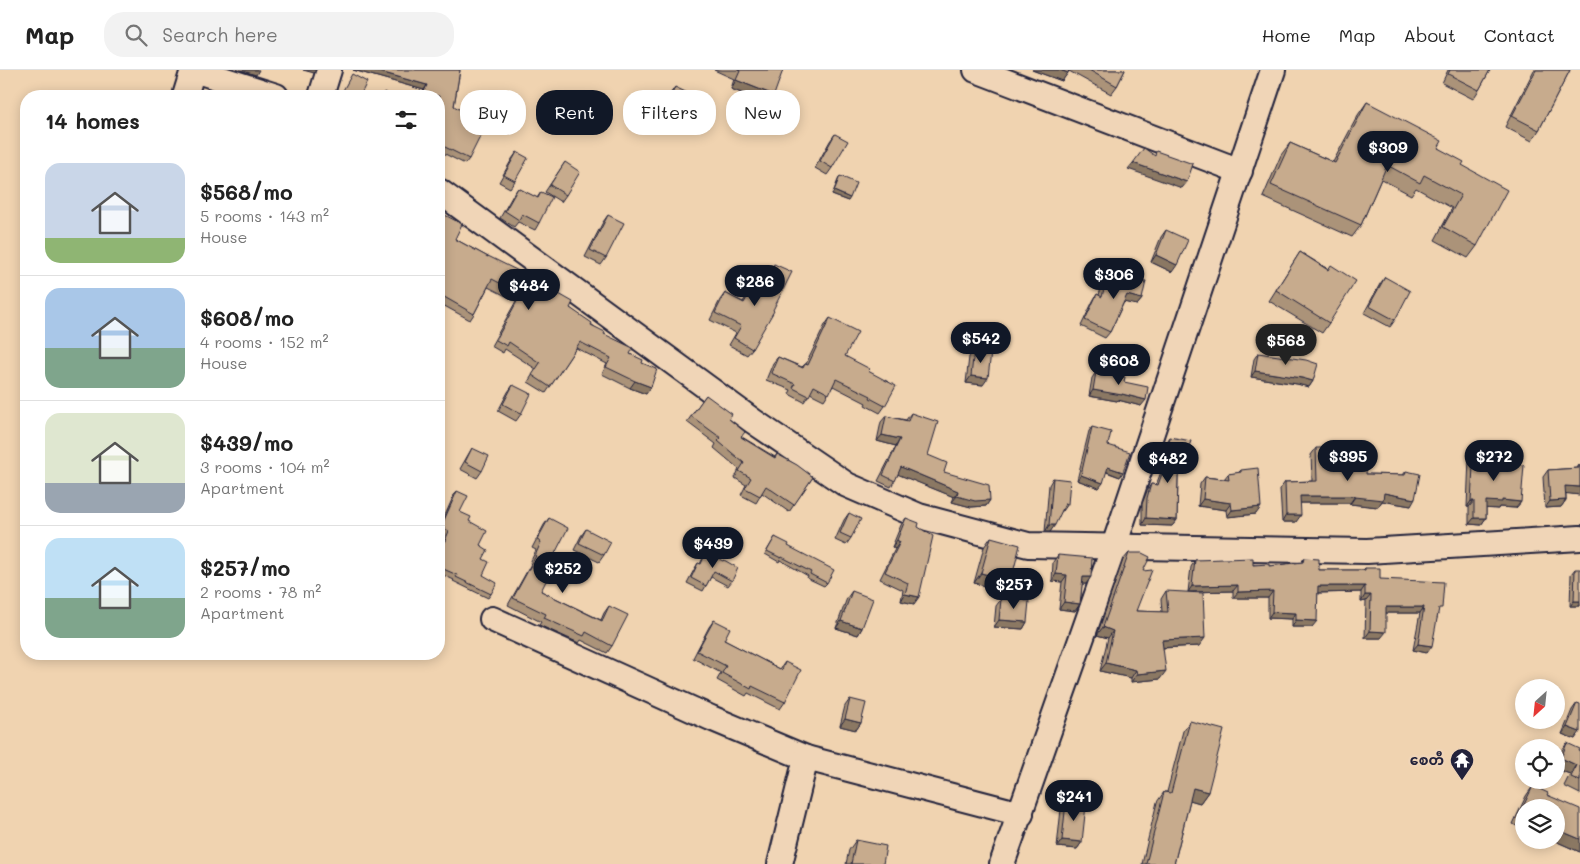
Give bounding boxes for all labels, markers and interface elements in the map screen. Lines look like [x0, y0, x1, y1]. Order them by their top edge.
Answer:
search box [104, 12, 454, 57]
text: Map [25, 19, 74, 50]
icon: search [122, 21, 150, 49]
text: Search here [162, 22, 278, 47]
text: Home [1262, 23, 1311, 47]
text: Map [1339, 23, 1375, 47]
text: About [1403, 23, 1456, 47]
text: Contact [1484, 23, 1555, 47]
chip: Buy [460, 90, 526, 135]
chip: Rent [536, 90, 613, 135]
chip: Filters [623, 90, 716, 135]
chip: New [726, 90, 800, 135]
icon: filters [392, 106, 420, 134]
text: 14 homes [45, 107, 140, 134]
pin: $309 [1358, 131, 1418, 173]
text: $309 [1368, 136, 1408, 157]
text: $568/mo [200, 178, 293, 205]
icon: home [85, 183, 145, 243]
text: 5 rooms · 143 m² [200, 205, 329, 226]
text: House [200, 226, 247, 247]
pin: $306 [1084, 258, 1144, 300]
text: $306 [1094, 263, 1134, 284]
pin: $286 [725, 264, 785, 307]
pin: $484 [499, 268, 559, 311]
text: $286 [736, 270, 774, 291]
text: $484 [509, 274, 549, 295]
text: $608/mo [200, 304, 294, 331]
icon: home [85, 308, 145, 368]
pin: $542 [951, 322, 1011, 364]
pin: $568 [1256, 324, 1316, 366]
text: $542 [962, 327, 1000, 348]
text: $568 [1267, 329, 1305, 350]
text: 4 rooms · 152 m² [200, 331, 329, 352]
pin: $608 [1089, 344, 1149, 386]
text: $608 [1099, 349, 1139, 370]
text: House [200, 352, 247, 373]
text: $439/mo [200, 429, 293, 456]
icon: home [85, 433, 145, 493]
pin: $395 [1318, 440, 1378, 482]
pin: $272 [1464, 440, 1524, 482]
pin: $482 [1138, 442, 1198, 484]
text: $395 [1329, 445, 1367, 466]
text: $272 [1476, 445, 1512, 466]
text: $482 [1149, 447, 1187, 468]
text: 3 rooms · 104 m² [200, 456, 330, 477]
text: Apartment [200, 477, 285, 498]
pin: $439 [683, 526, 743, 569]
text: $439 [693, 532, 733, 553]
pin: $252 [533, 552, 593, 594]
text: $257/mo [200, 554, 290, 581]
text: $252 [544, 557, 582, 578]
icon: home [85, 558, 145, 618]
pin: $257 [984, 568, 1044, 610]
text: $257 [995, 573, 1033, 594]
text: 2 rooms · 78 m² [200, 581, 321, 602]
text: Apartment [200, 602, 285, 623]
north arrow [1515, 679, 1565, 729]
map controls [1515, 679, 1565, 849]
button: locate [1515, 739, 1565, 789]
temple icon: စေတီ [1449, 747, 1475, 781]
place label: စေတီ [1410, 750, 1444, 769]
pin: $241 [1044, 780, 1104, 822]
text: $241 [1056, 785, 1092, 806]
button: layers [1515, 799, 1565, 849]

